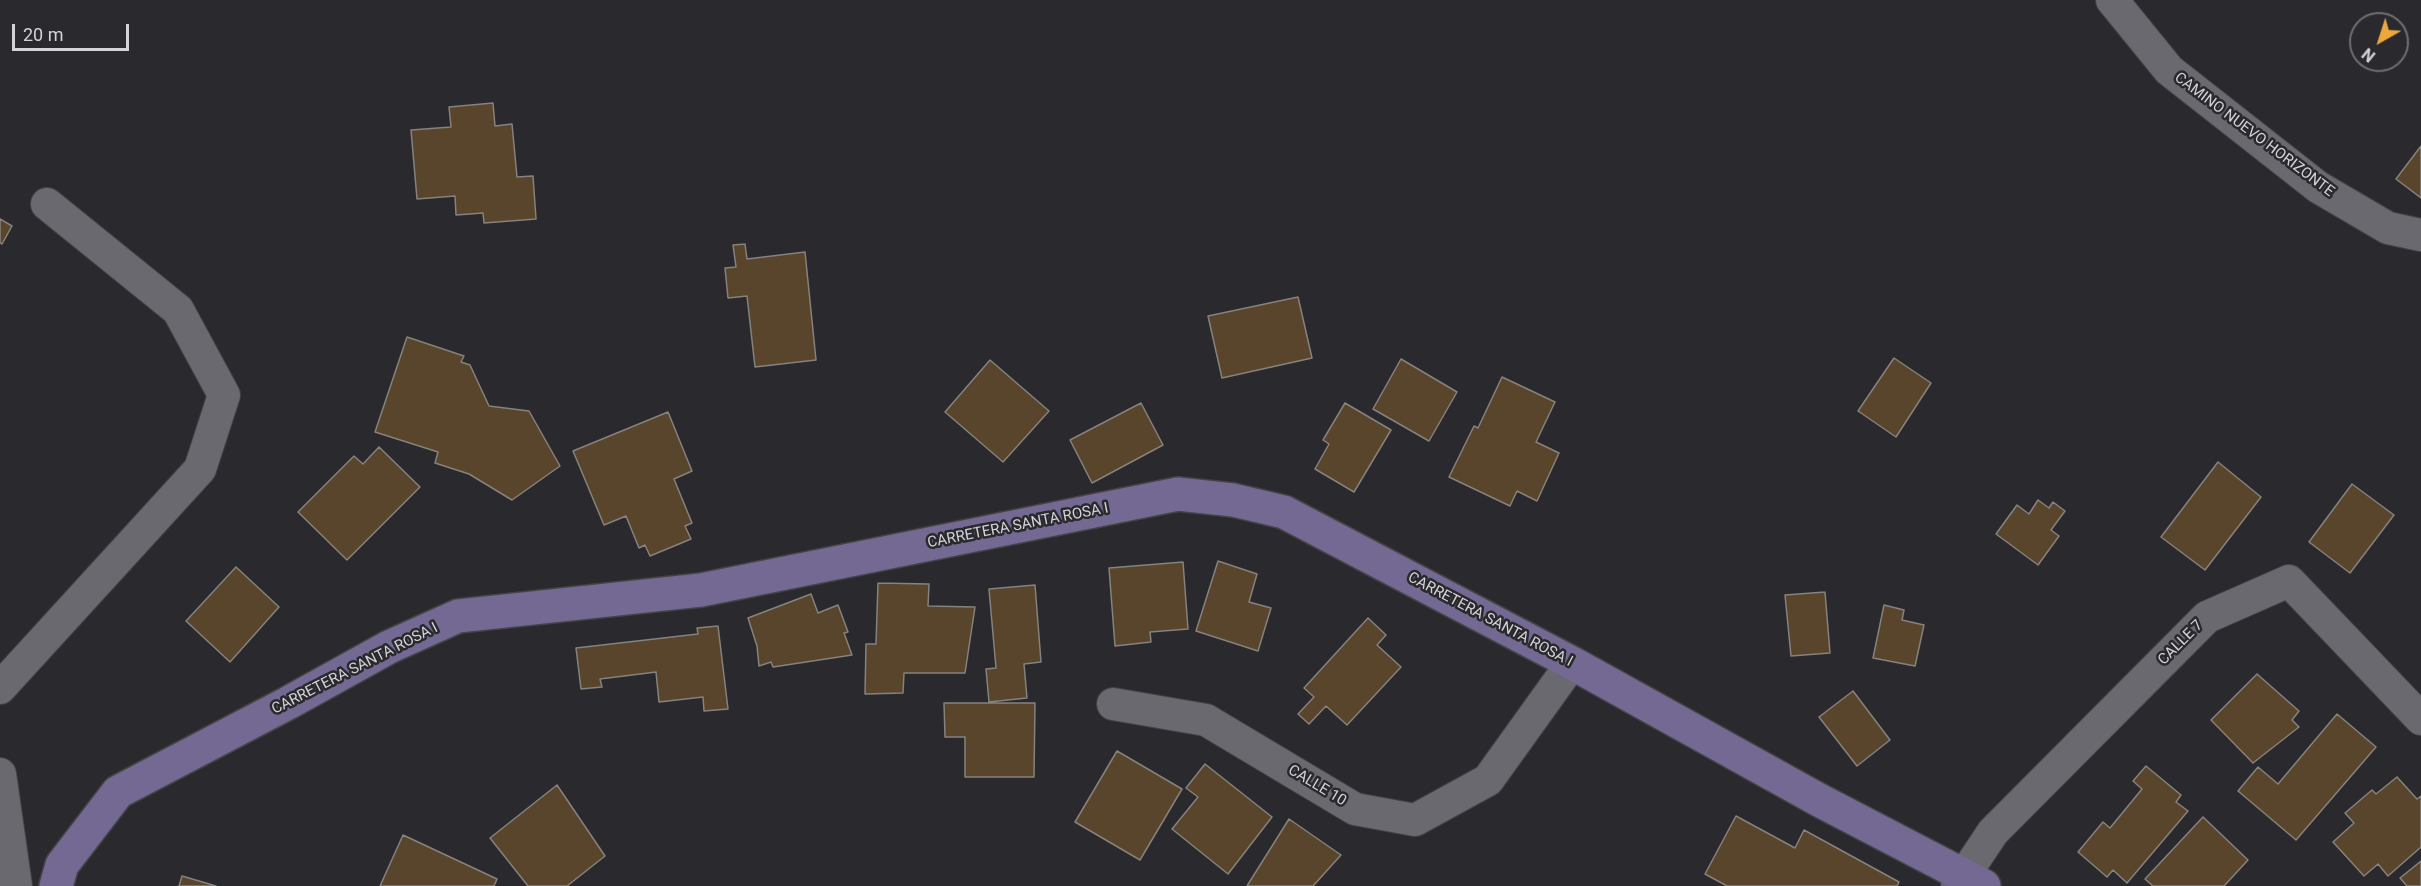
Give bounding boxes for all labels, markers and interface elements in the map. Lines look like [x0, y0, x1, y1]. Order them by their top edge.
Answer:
scale bar [15, 12, 132, 50]
north arrow [2349, 12, 2409, 72]
text: 20 m [23, 24, 63, 45]
text: N [2358, 44, 2379, 66]
street label: CAMINO NUEVO HORIZONTE [2171, 69, 2337, 201]
street label: CARRETERA SANTA ROSA I [926, 500, 1110, 552]
street label: CARRETERA SANTA ROSA I [1405, 569, 1575, 671]
street label: CALLE 7 [2155, 617, 2207, 669]
street label: CARRETERA SANTA ROSA I [269, 619, 441, 719]
street label: CALLE 10 [1285, 762, 1349, 810]

